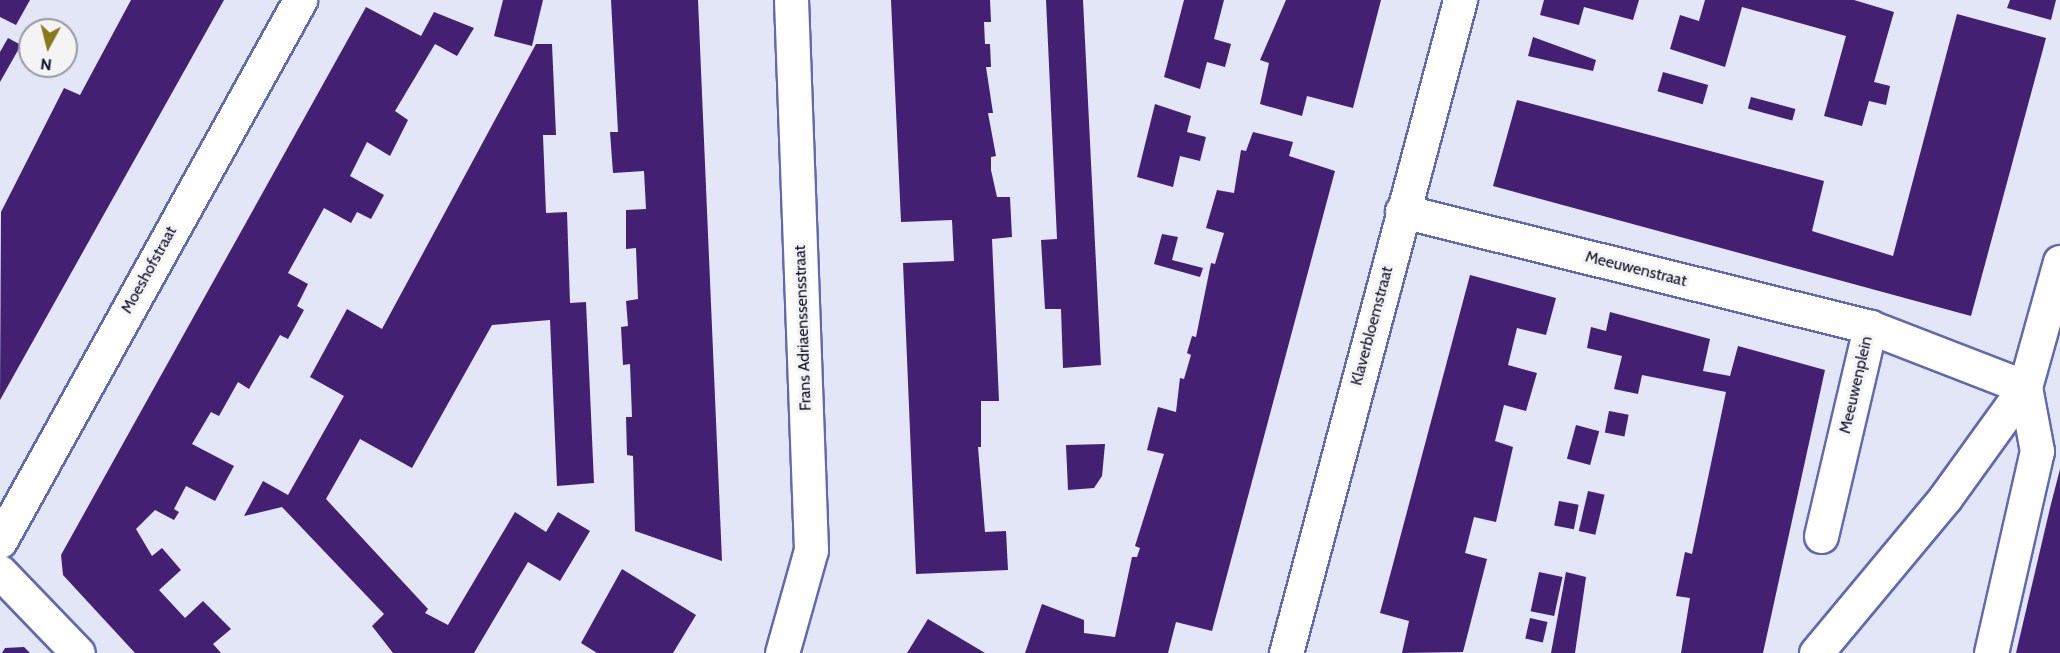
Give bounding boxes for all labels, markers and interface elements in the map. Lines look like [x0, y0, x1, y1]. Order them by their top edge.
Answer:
north arrow [18, 18, 78, 78]
text: N [39, 54, 53, 74]
street label: Moeshofstraat [117, 223, 181, 317]
street label: Frans Adriaenssensstraat [791, 245, 815, 411]
street label: Meeuwenstraat [1583, 247, 1689, 291]
street label: Klaverbloemstraat [1347, 264, 1397, 388]
street label: Meeuwenplein [1835, 334, 1877, 436]

